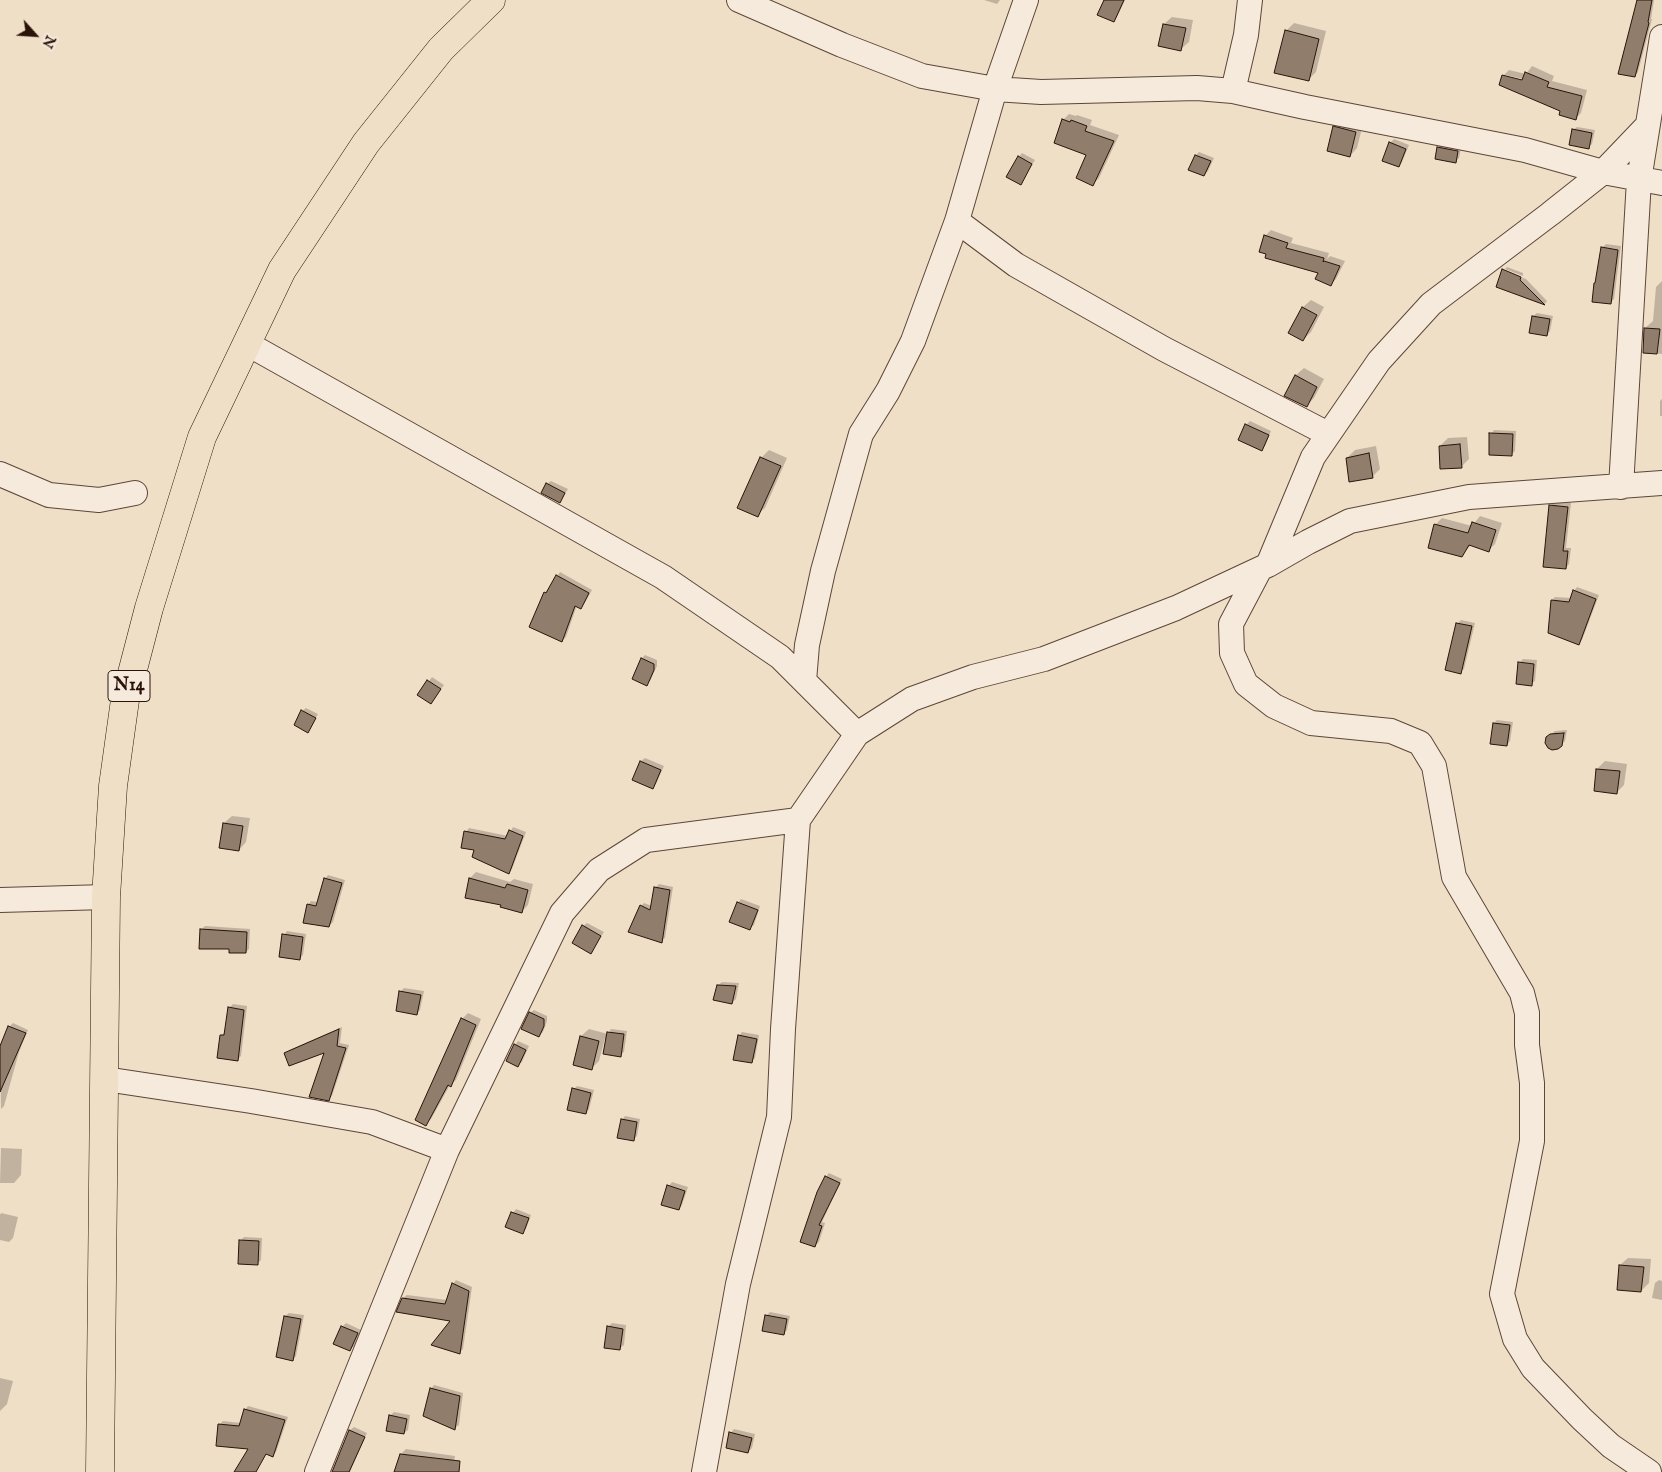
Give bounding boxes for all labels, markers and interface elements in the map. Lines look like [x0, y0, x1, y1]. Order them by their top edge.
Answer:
north arrow [10, 10, 60, 60]
text: N [38, 32, 59, 51]
road number: N14 [108, 670, 150, 701]

